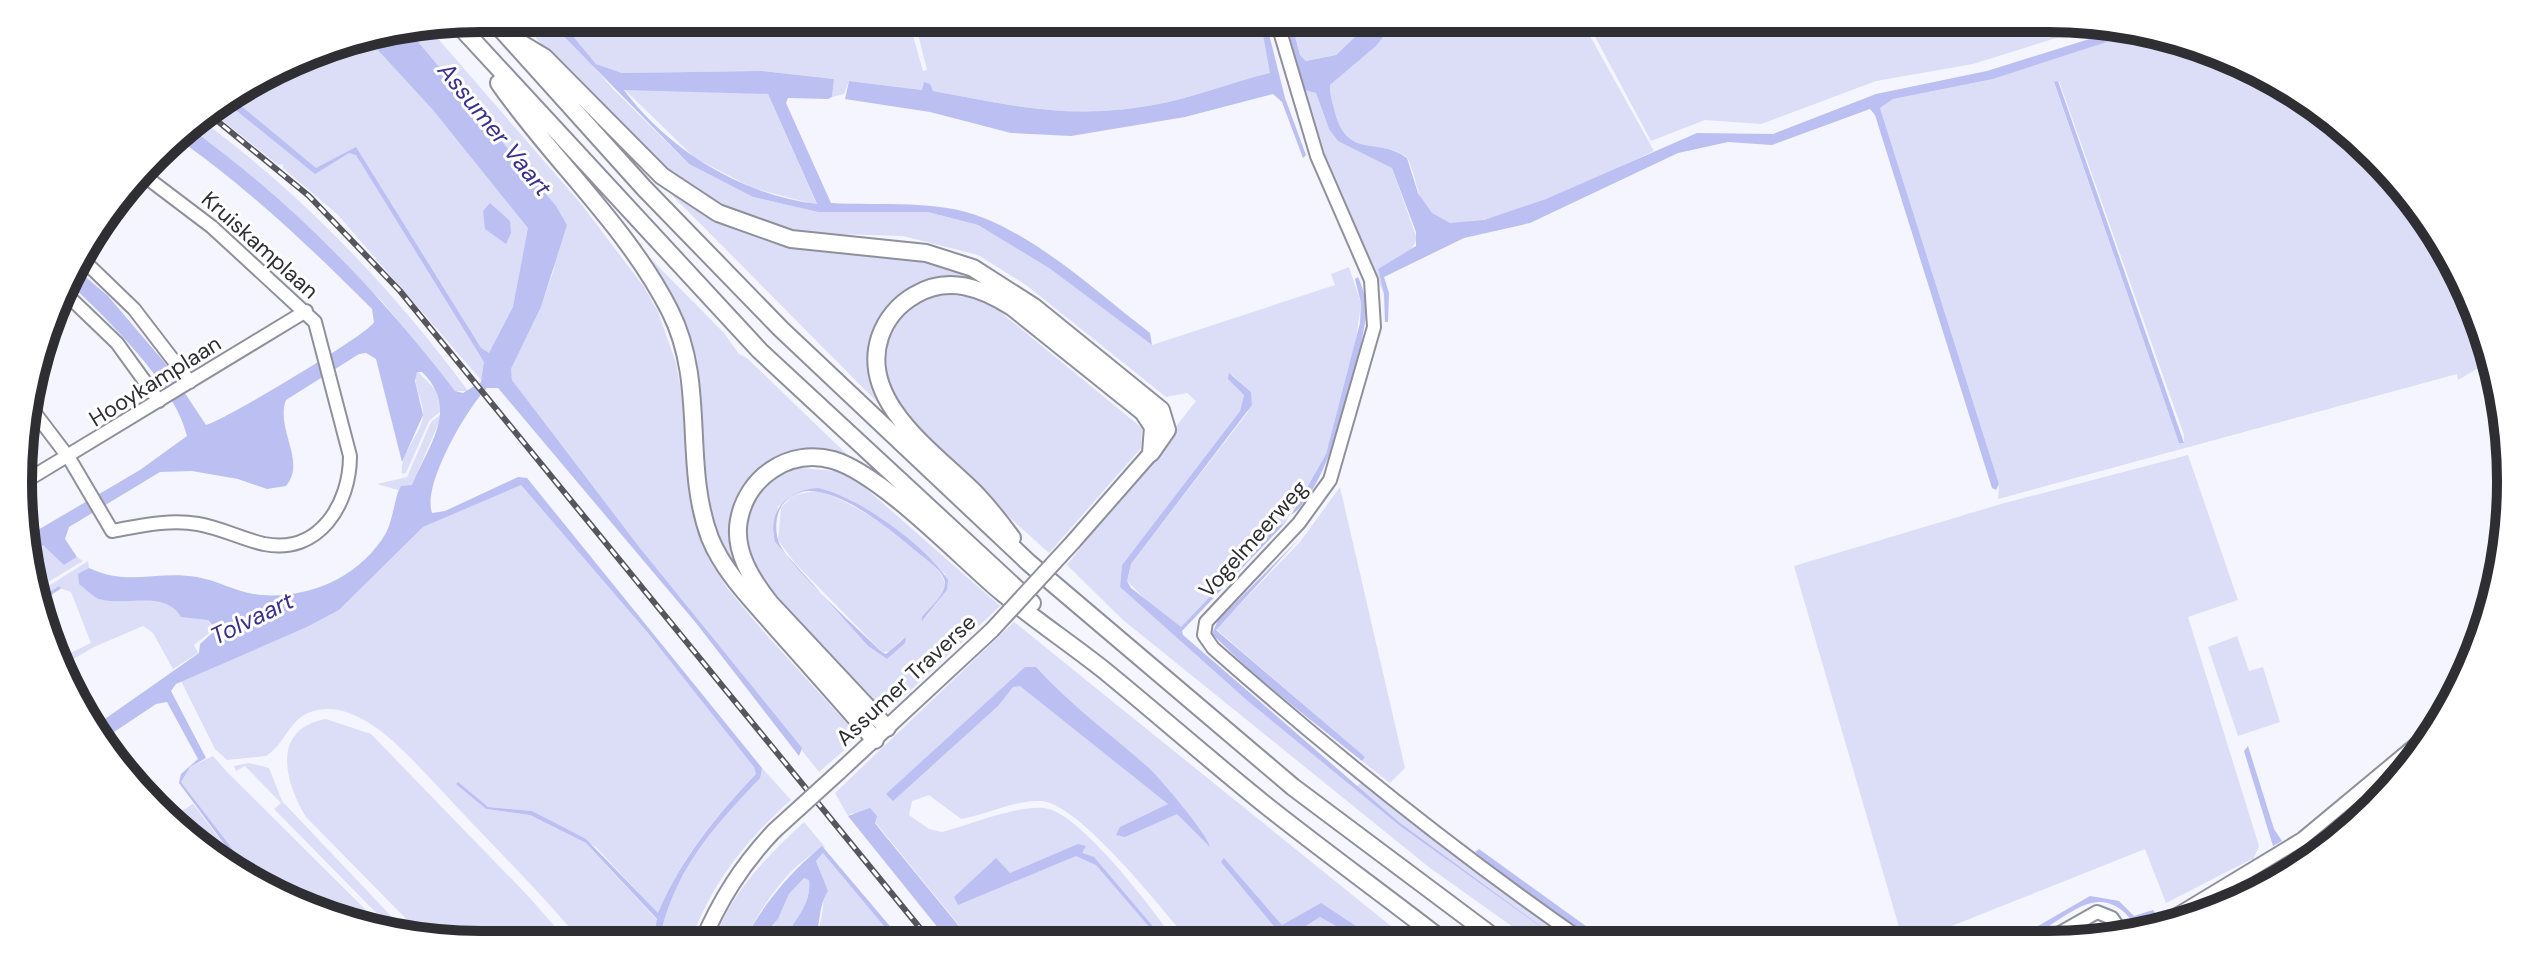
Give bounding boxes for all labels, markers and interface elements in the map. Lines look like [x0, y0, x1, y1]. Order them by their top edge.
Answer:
water label: Assumer Vaart [431, 55, 559, 203]
street label: Kruiskamplaan [195, 185, 325, 305]
street label: Hooykamplaan [84, 329, 226, 433]
street label: Vogelmeerweg [1192, 474, 1314, 604]
water label: Tolvaart [205, 584, 299, 651]
street label: Assumer Traverse [830, 608, 982, 752]

